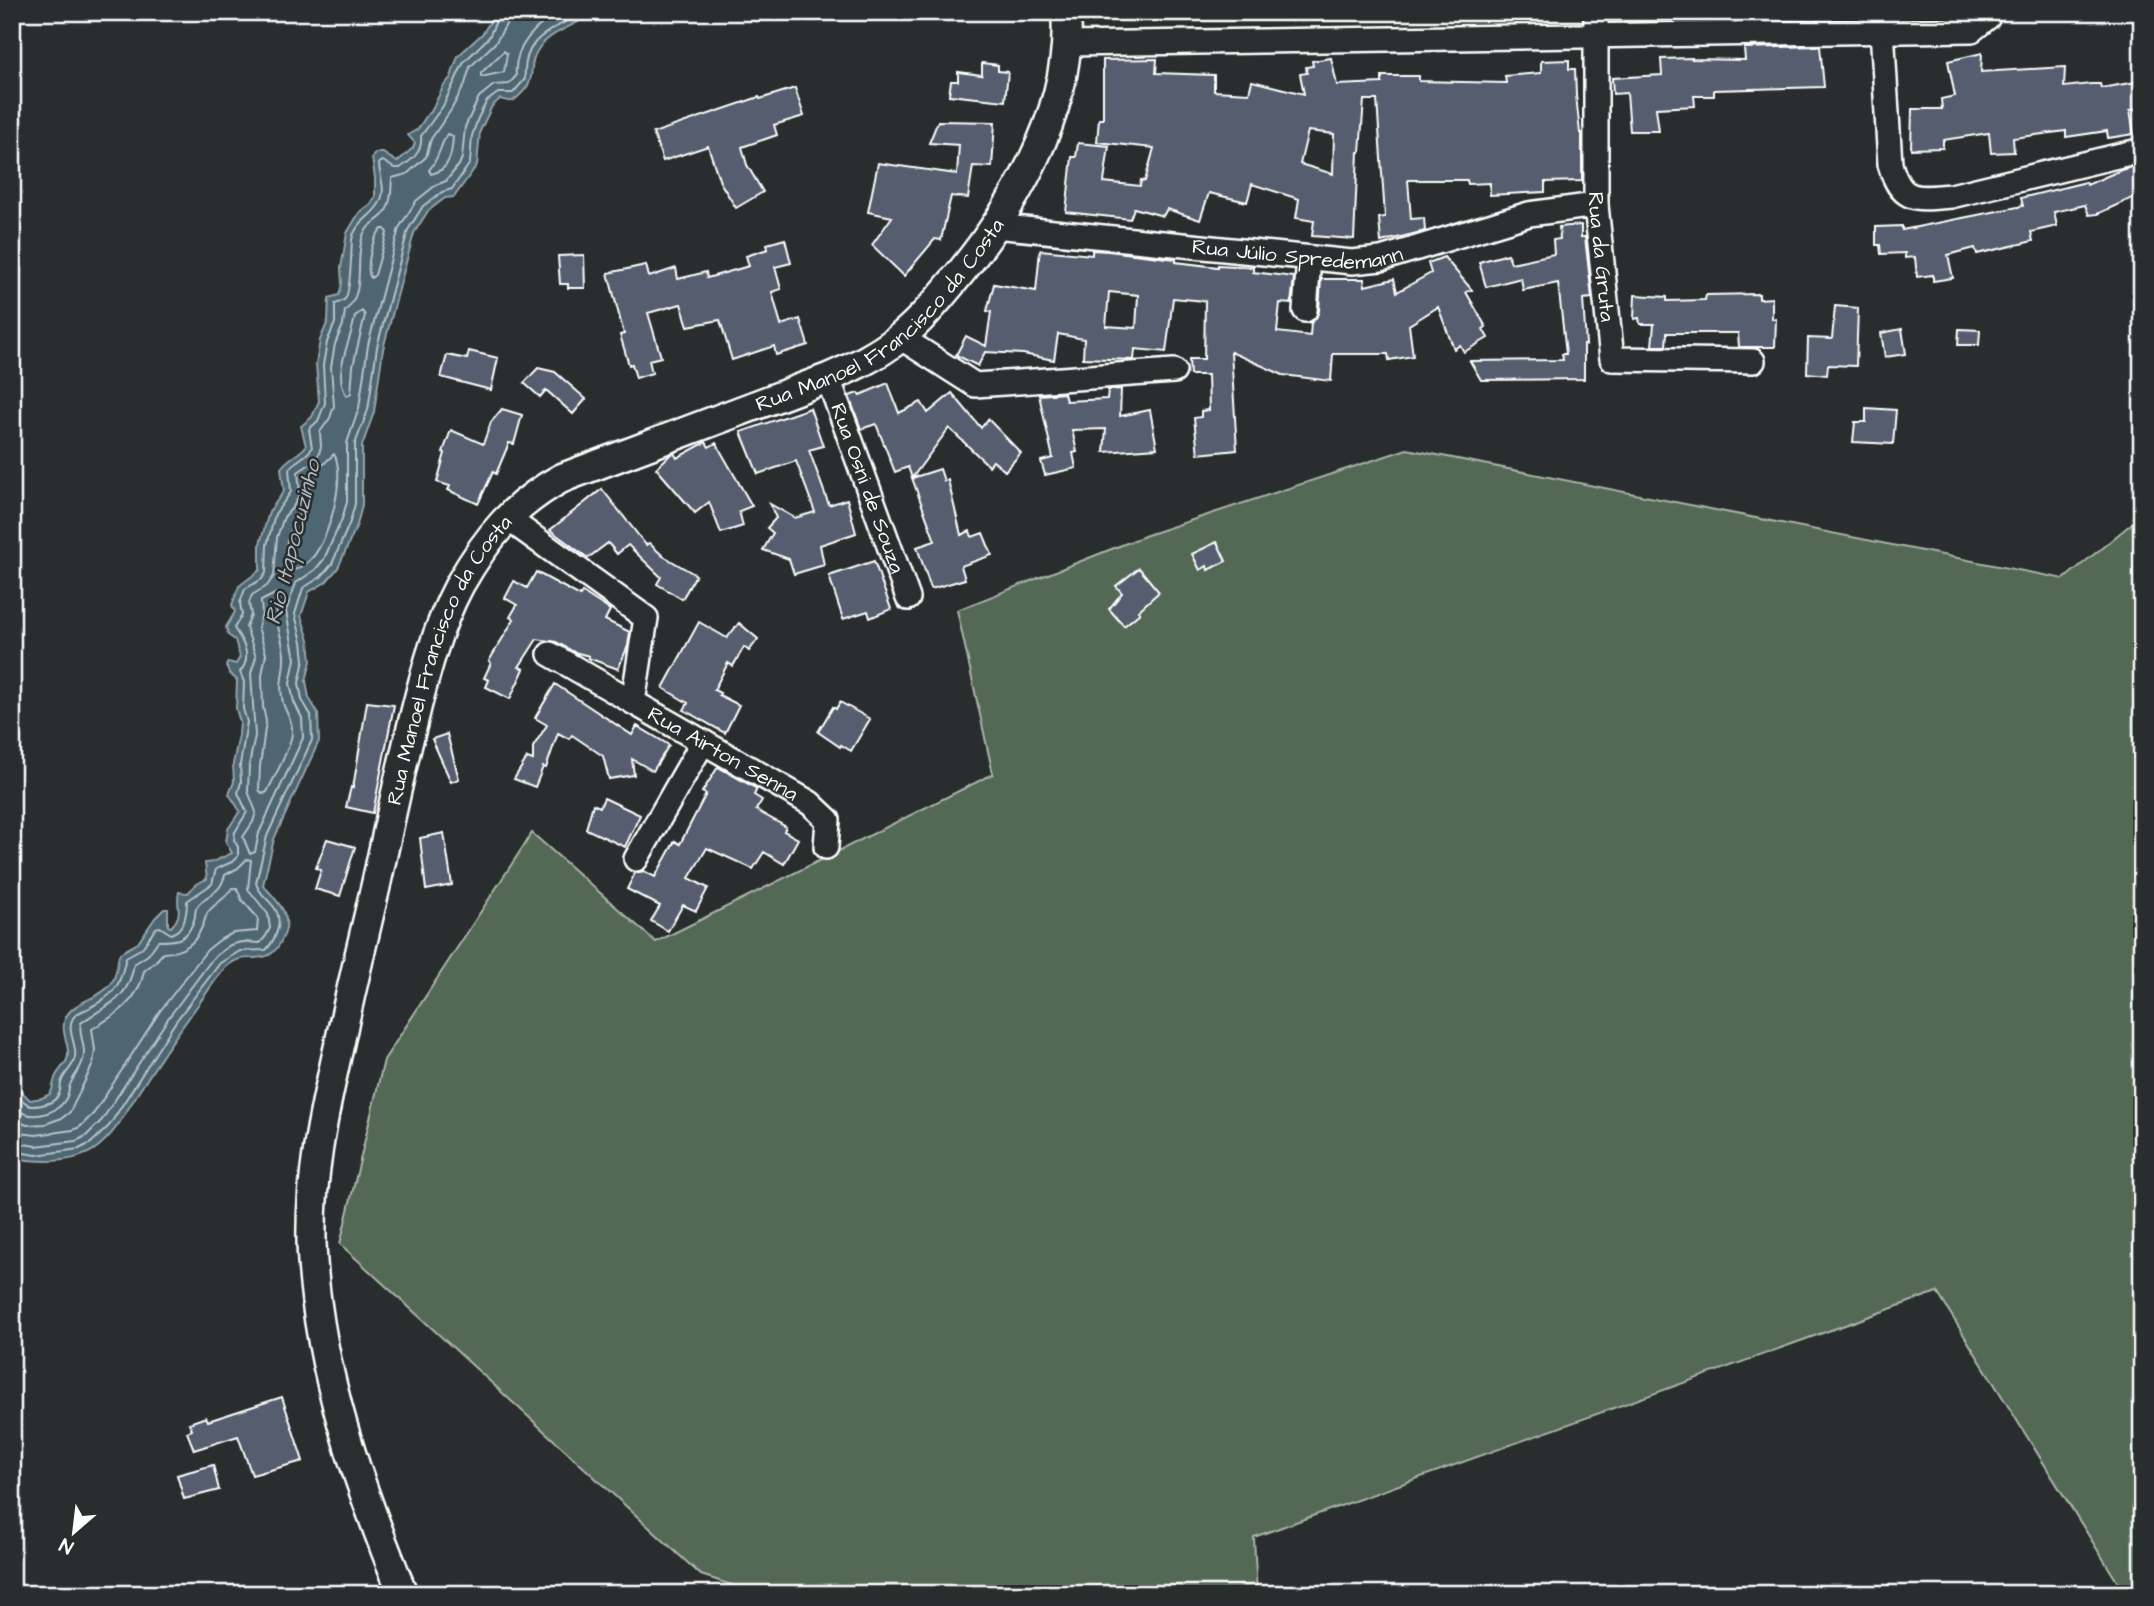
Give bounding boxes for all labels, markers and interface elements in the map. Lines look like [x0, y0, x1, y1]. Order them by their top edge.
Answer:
street label: Rua da Gruta [1582, 192, 1623, 324]
street label: Rua Manoel Francisco da Costa [752, 212, 1011, 418]
street label: Rua Júlio Spredemann [1191, 231, 1406, 277]
street label: Rua Osni de Souza [824, 399, 912, 577]
water label: Rio Itapocuzinho [257, 454, 329, 628]
street label: Rua Manoel Francisco da Costa [379, 508, 519, 808]
street label: Rua Airton Senna [643, 699, 804, 808]
north arrow [38, 1498, 108, 1568]
text: N [55, 1531, 78, 1560]

